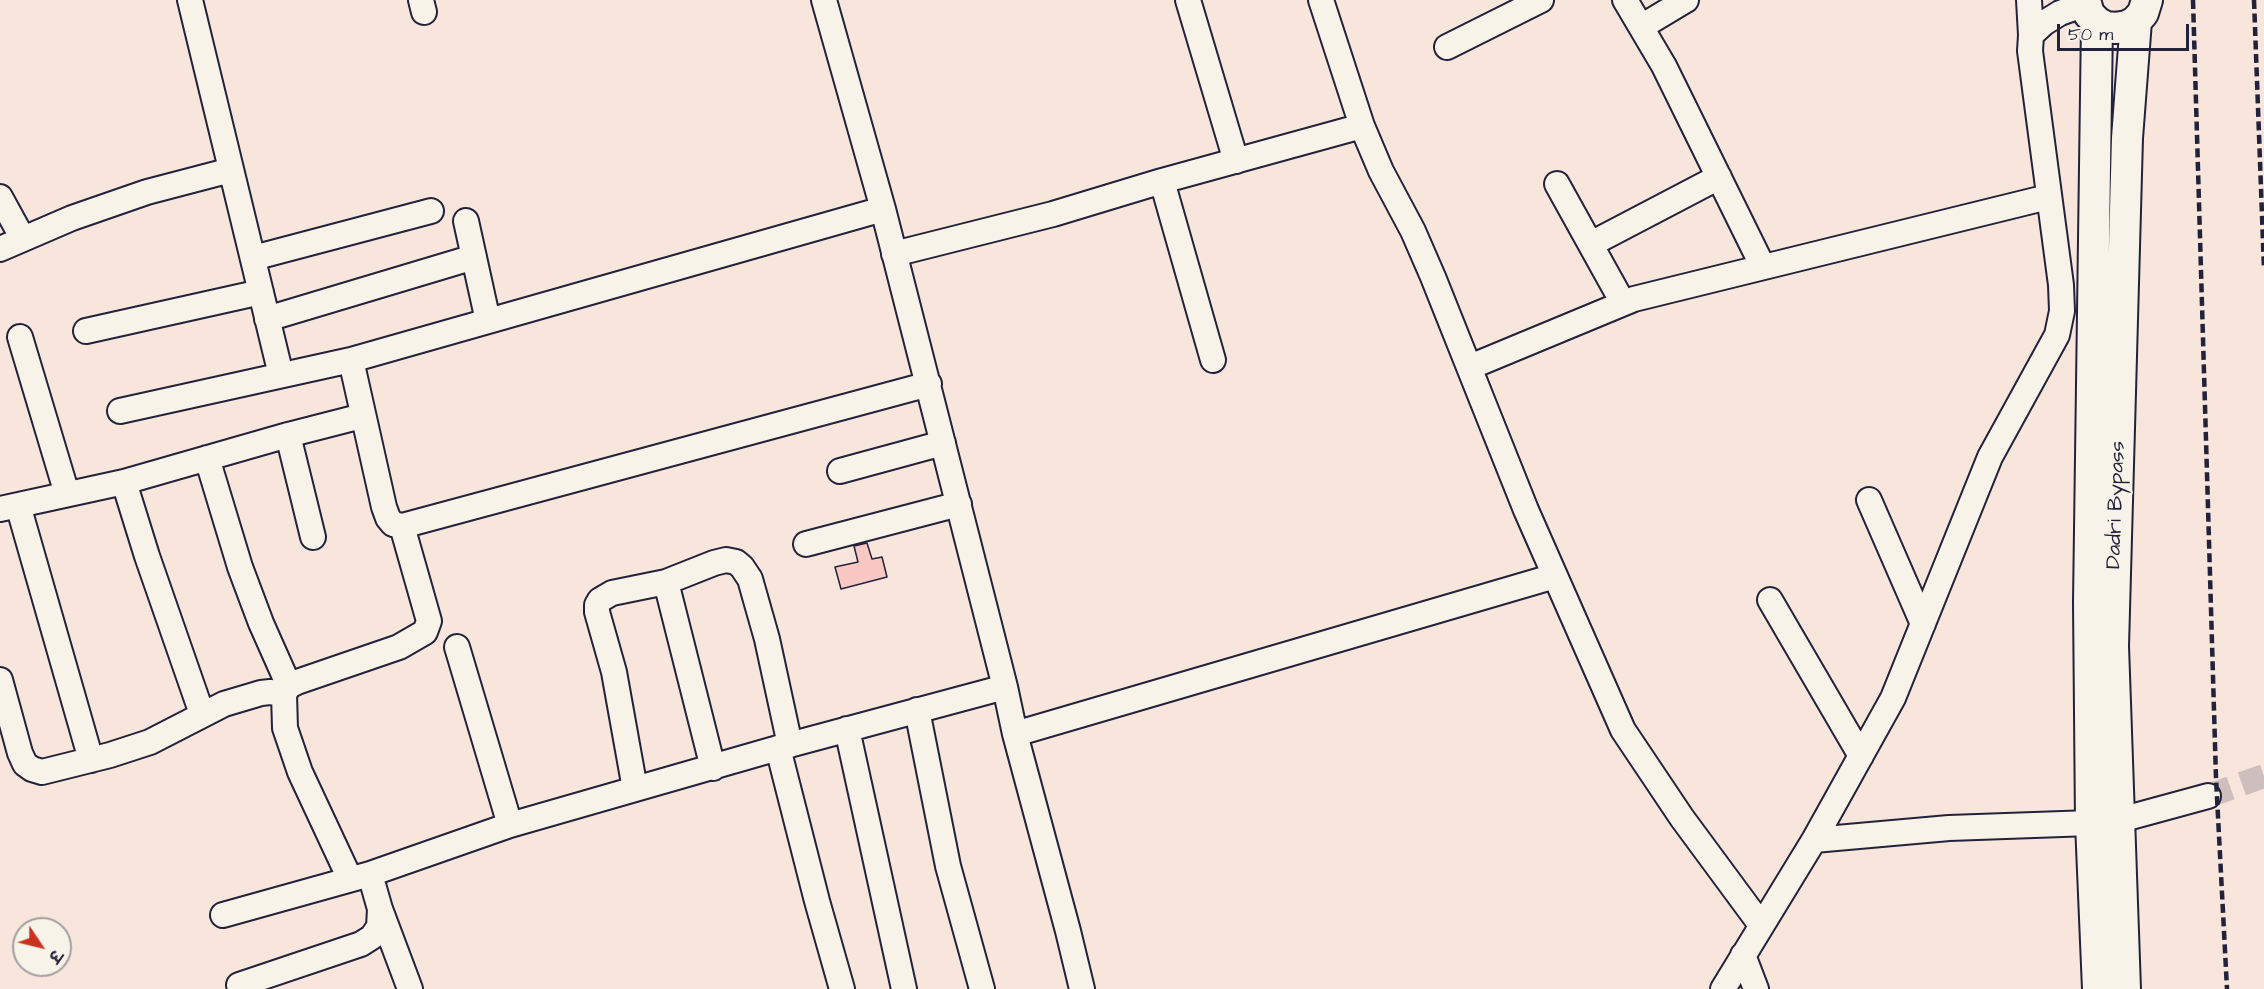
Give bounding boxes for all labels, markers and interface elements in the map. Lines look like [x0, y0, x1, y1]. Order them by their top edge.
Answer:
scale bar [2060, 12, 2192, 50]
text: 50 m [2068, 22, 2113, 47]
street label: Dadri Bypass [2102, 441, 2132, 569]
north arrow [12, 917, 72, 977]
text: उ [43, 946, 67, 967]

